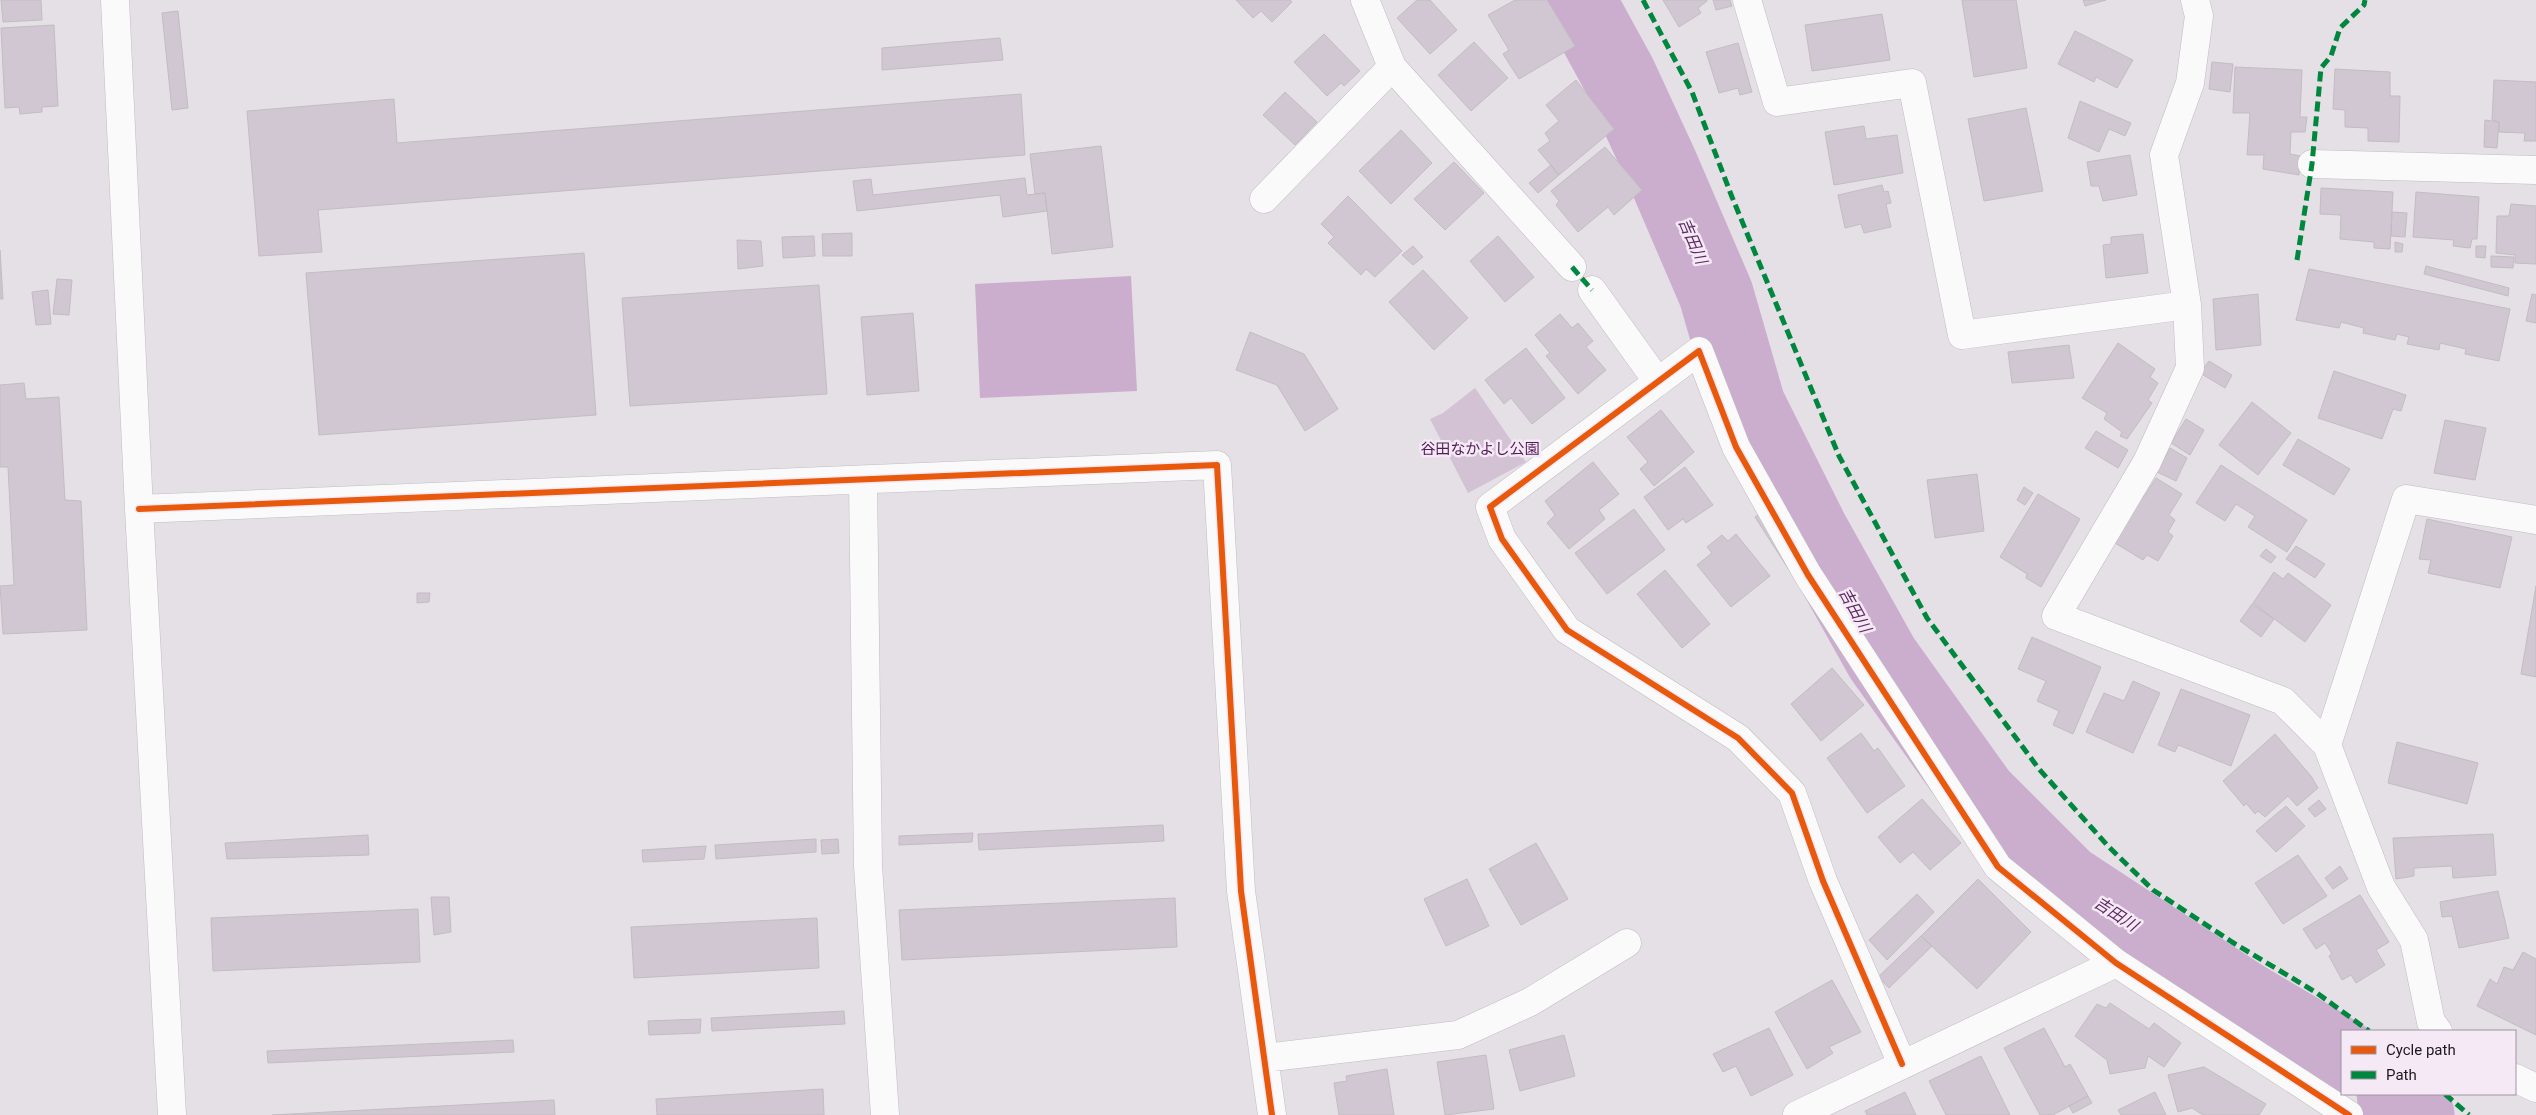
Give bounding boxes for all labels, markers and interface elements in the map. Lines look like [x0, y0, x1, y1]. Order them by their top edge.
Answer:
water label: 吉田川 [1675, 215, 1712, 269]
park label: 谷田なかよし公園 [1420, 440, 1540, 458]
water label: 吉田川 [1835, 584, 1876, 637]
water label: 吉田川 [2091, 893, 2143, 936]
legend [2341, 1030, 2516, 1095]
text: Cycle path [2386, 1041, 2456, 1059]
text: Path [2386, 1066, 2417, 1084]

